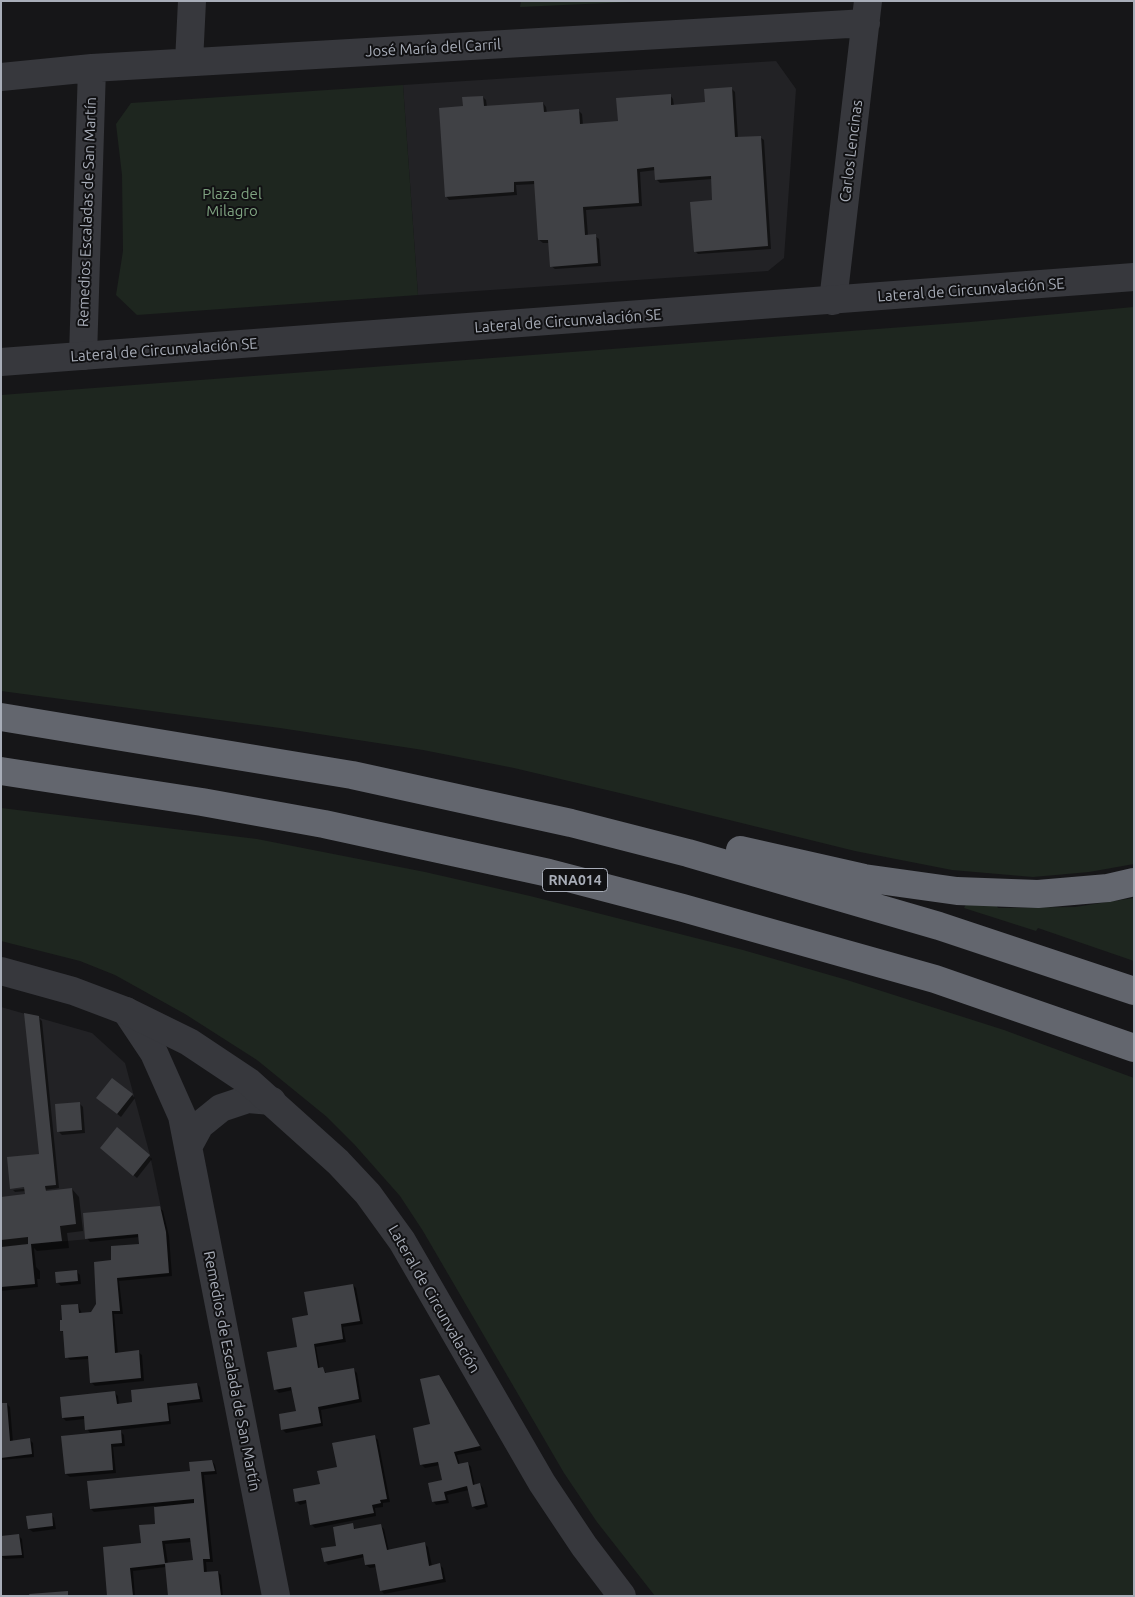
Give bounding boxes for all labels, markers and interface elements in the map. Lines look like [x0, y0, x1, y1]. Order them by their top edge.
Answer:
street label: José María del Carril [365, 35, 501, 61]
street label: Remedios Escaladas de San Martín [74, 97, 100, 327]
street label: Carlos Lencinas [836, 99, 866, 203]
park label: Plaza del Milagro [202, 185, 262, 220]
street label: Lateral de Circunvalación SE [877, 274, 1065, 306]
street label: Lateral de Circunvalación SE [474, 305, 662, 337]
street label: Lateral de Circunvalación SE [70, 334, 258, 366]
road number: RNA014 [542, 868, 608, 892]
street label: Lateral de Circunvalación [384, 1222, 484, 1376]
street label: Remedios de Escalada de San Martín [200, 1249, 264, 1493]

